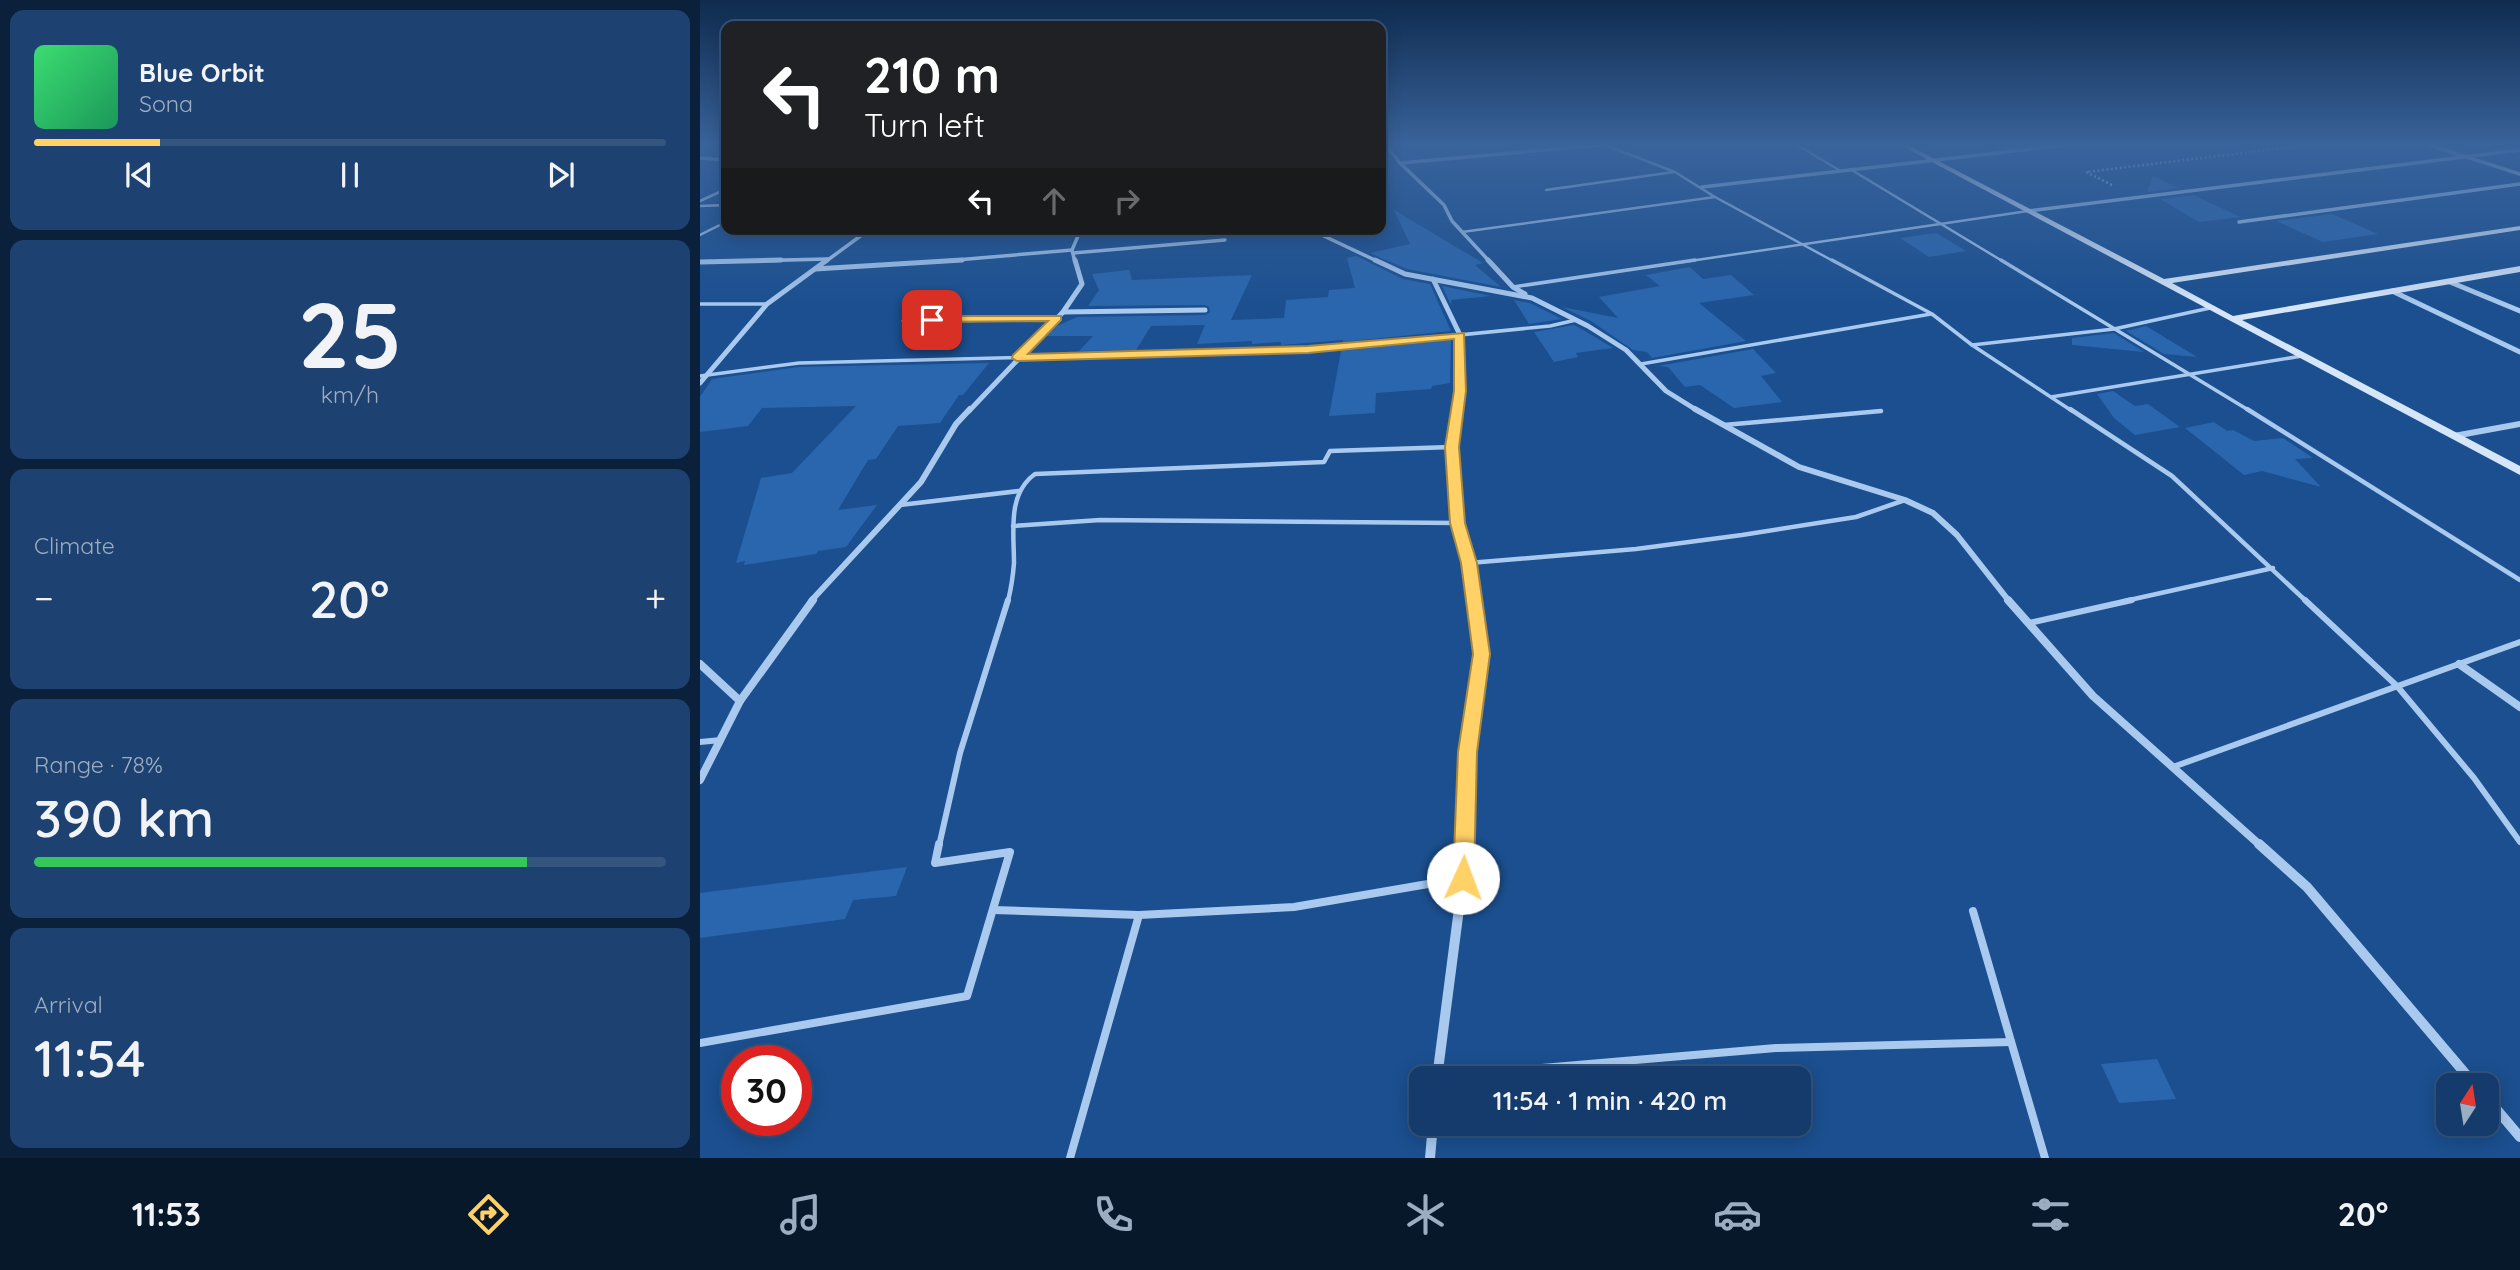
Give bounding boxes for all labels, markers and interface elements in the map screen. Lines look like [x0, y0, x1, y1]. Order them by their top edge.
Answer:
text: 210 m [864, 44, 1000, 105]
icon: left [749, 49, 840, 140]
text: Blue Orbit [139, 56, 265, 89]
text: Sona [139, 89, 193, 118]
text: Turn left [864, 105, 985, 145]
icon: previous [120, 156, 158, 194]
icon: pause [331, 156, 369, 194]
icon: next [542, 156, 580, 194]
icon: left [962, 182, 1000, 220]
icon: ahead [1035, 182, 1073, 220]
icon: right [1108, 182, 1146, 220]
text: 25 [298, 277, 402, 391]
pin [902, 290, 962, 350]
icon: arrive [913, 301, 951, 339]
text: km/h [321, 380, 379, 409]
text: Climate [34, 531, 115, 560]
text: 20° [309, 566, 389, 631]
text: − [34, 574, 54, 622]
text: + [645, 574, 666, 622]
text: Range · 78% [34, 750, 163, 779]
text: 390 km [34, 785, 214, 850]
position arrow [1426, 841, 1500, 915]
text: Arrival [34, 990, 103, 1019]
text: 11:54 [34, 1025, 146, 1090]
speed limit sign: 30 [721, 1045, 812, 1136]
north arrow [2436, 1073, 2499, 1136]
map controls [2436, 1073, 2499, 1136]
text: 11:54 · 1 min · 420 m [1493, 1084, 1727, 1117]
icon: directions [464, 1190, 513, 1239]
icon: music [776, 1190, 825, 1239]
icon: phone [1089, 1190, 1138, 1239]
icon: climate [1401, 1190, 1450, 1239]
icon: car [1713, 1190, 1762, 1239]
icon: filters [2026, 1190, 2075, 1239]
text: 11:53 [132, 1194, 201, 1234]
text: 20° [2338, 1194, 2388, 1234]

